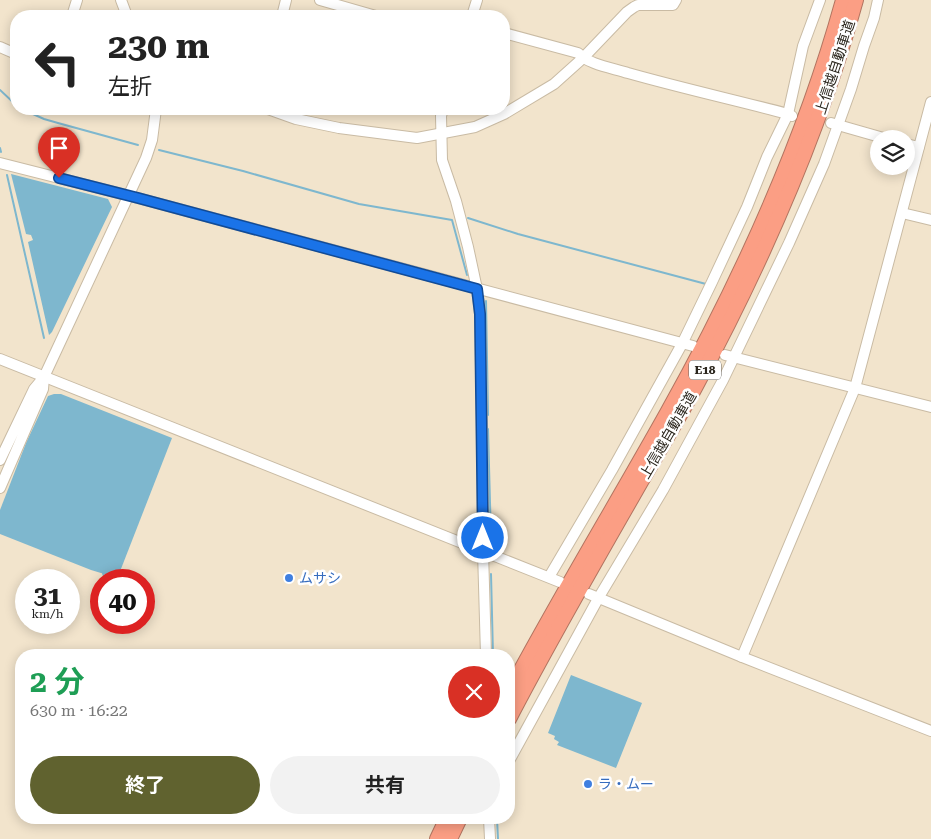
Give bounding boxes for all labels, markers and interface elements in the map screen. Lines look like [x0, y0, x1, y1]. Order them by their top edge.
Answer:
street label: 上信越自動車道 [812, 18, 858, 116]
text: 230 m [108, 26, 209, 67]
icon: left [25, 30, 90, 95]
text: 左折 [108, 74, 152, 99]
pin [38, 127, 80, 178]
map controls [870, 130, 915, 175]
button: layers [870, 130, 915, 175]
icon: arrive [45, 134, 73, 162]
road number: E18 [689, 360, 721, 380]
street label: 上信越自動車道 [637, 389, 699, 481]
position arrow [456, 511, 508, 563]
speed limit sign: 40 [90, 569, 155, 634]
place label: ムサシ [299, 570, 341, 586]
marker: ムサシ [283, 572, 295, 584]
text: 31 [33, 581, 62, 610]
text: km/h [31, 607, 64, 621]
text: 2 分 [30, 664, 84, 699]
button: close [448, 666, 500, 718]
text: 630 m · 16:22 [30, 701, 128, 720]
button: 終了 [30, 756, 260, 814]
button: 共有 [270, 756, 500, 814]
place label: ラ・ムー [598, 776, 654, 792]
marker: ラ・ムー [582, 778, 594, 790]

